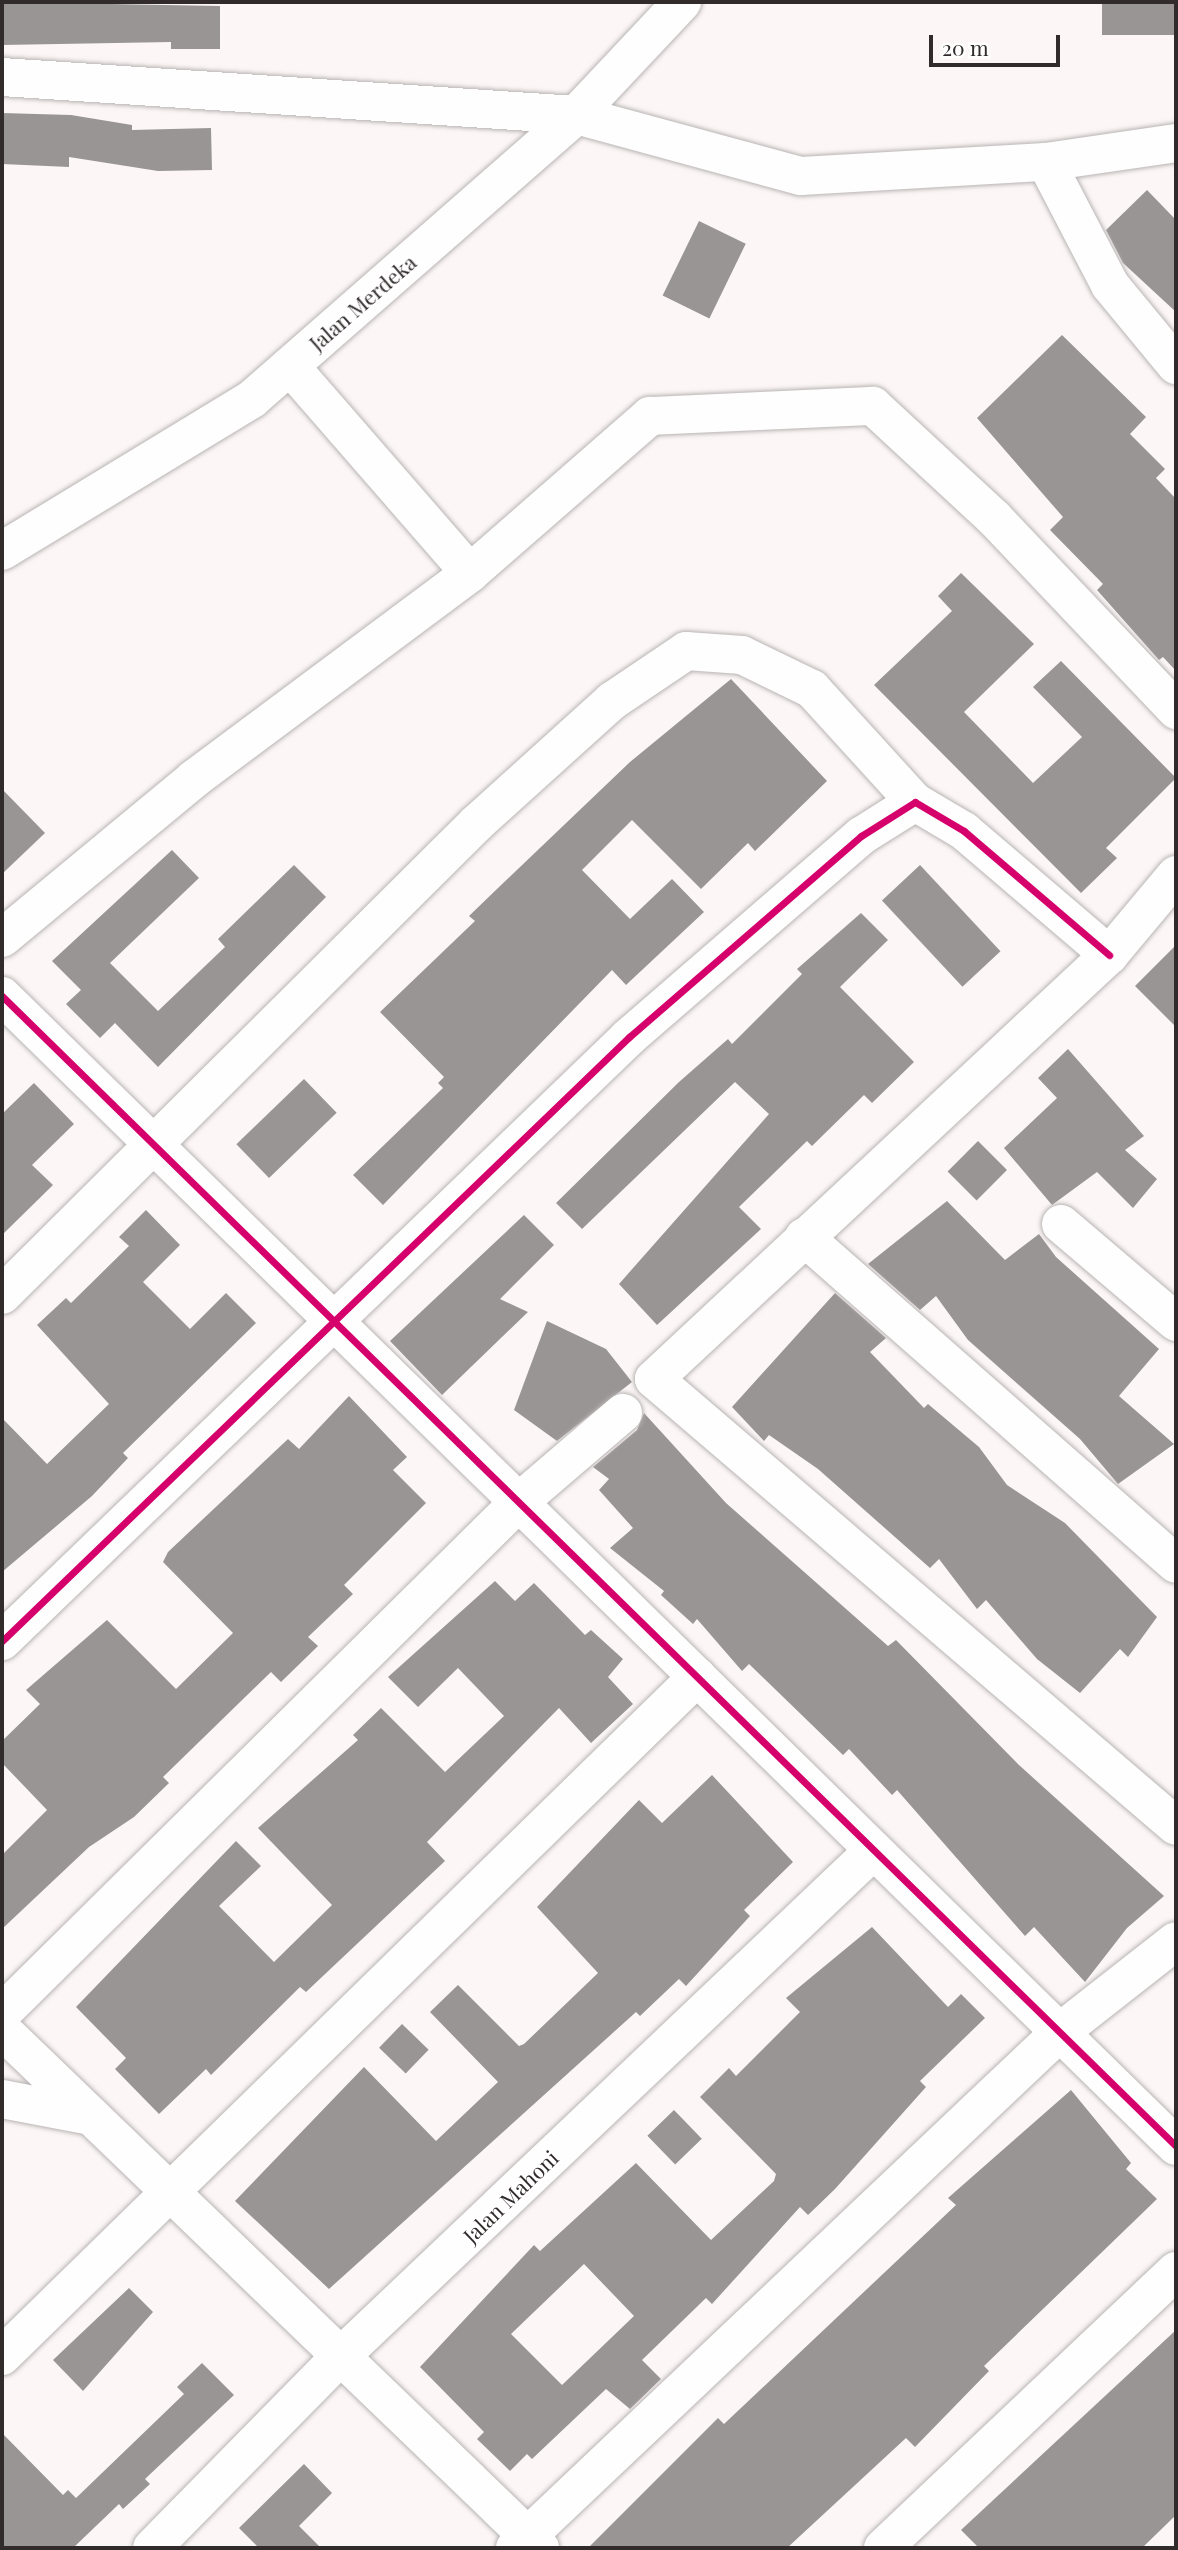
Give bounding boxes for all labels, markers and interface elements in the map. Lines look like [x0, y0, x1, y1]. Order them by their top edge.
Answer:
scale bar [933, 21, 1064, 65]
text: 20 m [942, 33, 989, 61]
street label: Jalan Merdeka [303, 249, 421, 355]
street label: Jalan Mahoni [457, 2144, 563, 2248]

